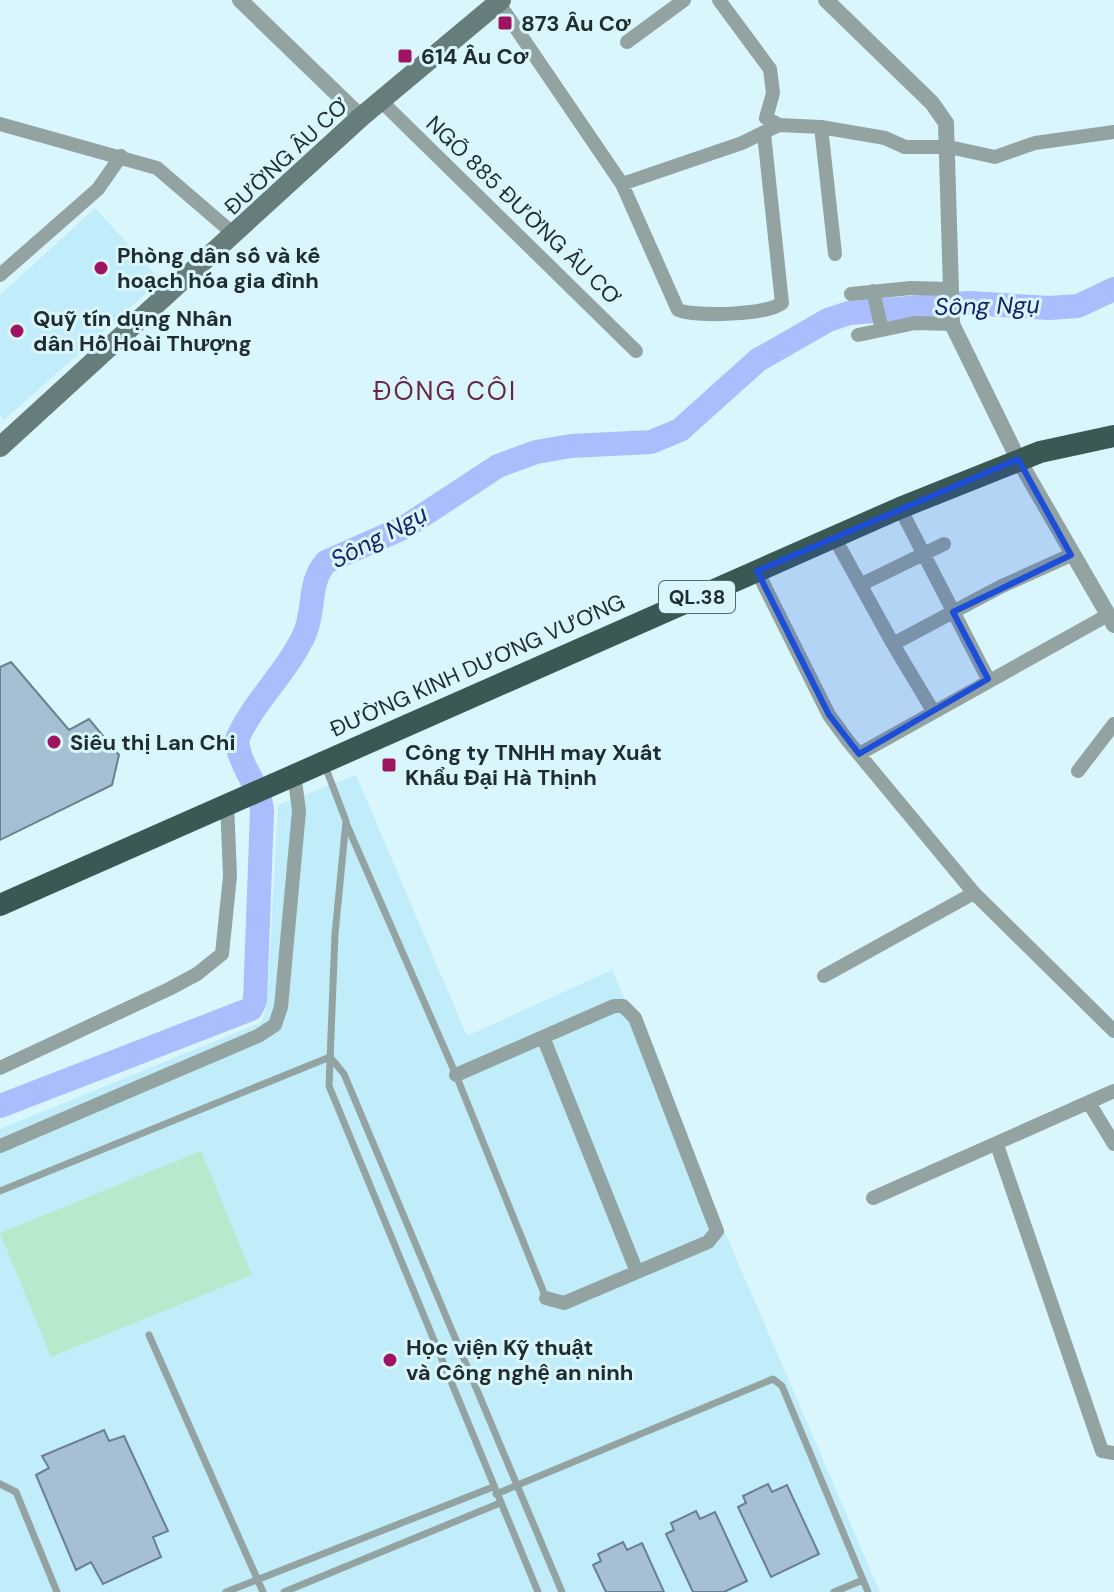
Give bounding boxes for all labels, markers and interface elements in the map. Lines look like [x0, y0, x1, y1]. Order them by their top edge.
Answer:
place label: 873 Âu Cơ [521, 9, 631, 38]
marker: 873 Âu Cơ [496, 14, 514, 32]
place label: 614 Âu Cơ [421, 42, 529, 71]
marker: 614 Âu Cơ [396, 47, 414, 65]
street label: ĐƯỜNG ÂU CƠ [218, 91, 355, 221]
street label: NGÕ 885 ĐƯỜNG ÂU CƠ [420, 109, 628, 311]
place label: Phòng dân số và kế hoạch hóa gia đình [117, 241, 321, 295]
marker: Phòng dân số và kế hoạch hóa gia đình [92, 259, 110, 277]
water label: Sông Ngụ [934, 289, 1040, 322]
place label: Quỹ tín dụng Nhân dân Hồ Hoài Thượng [33, 304, 252, 358]
marker: Quỹ tín dụng Nhân dân Hồ Hoài Thượng [8, 322, 26, 340]
district label: ĐÔNG CÔI [373, 374, 517, 408]
water label: Sông Ngụ [325, 498, 433, 575]
road number: QL.38 [659, 581, 735, 613]
street label: ĐƯỜNG KINH DƯƠNG VƯƠNG [325, 587, 629, 744]
place label: Siêu thị Lan Chi [70, 728, 235, 757]
marker: Siêu thị Lan Chi [45, 733, 63, 751]
place label: Công ty TNHH may Xuất Khẩu Đại Hà Thịnh [405, 738, 662, 792]
marker: Công ty TNHH may Xuất Khẩu Đại Hà Thịnh [380, 756, 398, 774]
place label: Học viện Kỹ thuật và Công nghệ an ninh [406, 1333, 633, 1387]
marker: Học viện Kỹ thuật và Công nghệ an ninh [381, 1351, 399, 1369]

